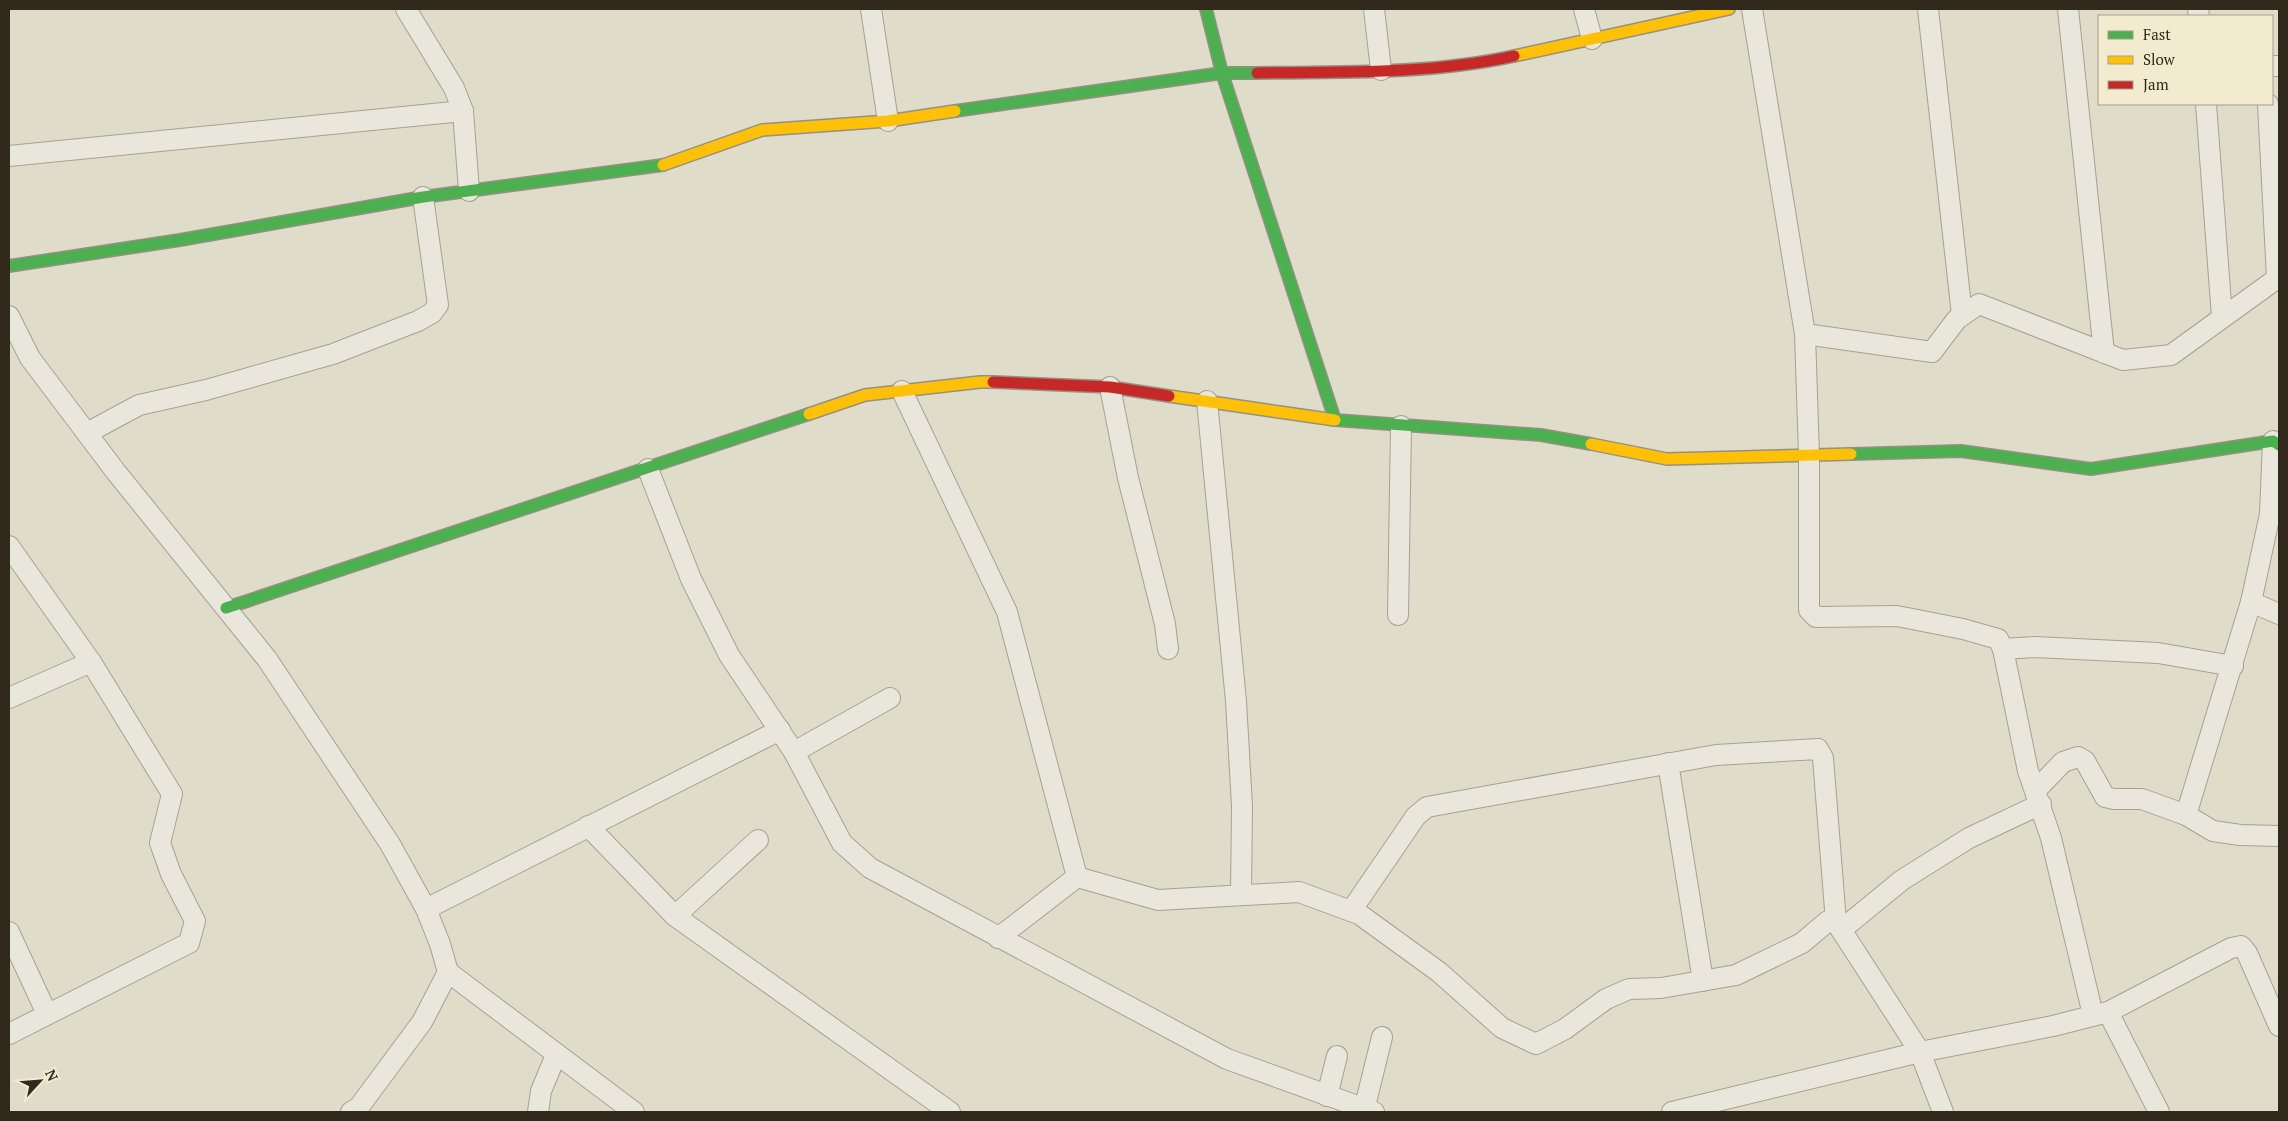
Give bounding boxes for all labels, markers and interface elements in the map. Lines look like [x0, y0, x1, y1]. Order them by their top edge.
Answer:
legend [2098, 15, 2273, 105]
text: Fast [2143, 24, 2171, 44]
text: Slow [2143, 49, 2176, 69]
text: Jam [2143, 74, 2169, 94]
north arrow [15, 1056, 65, 1106]
text: N [41, 1066, 63, 1084]

